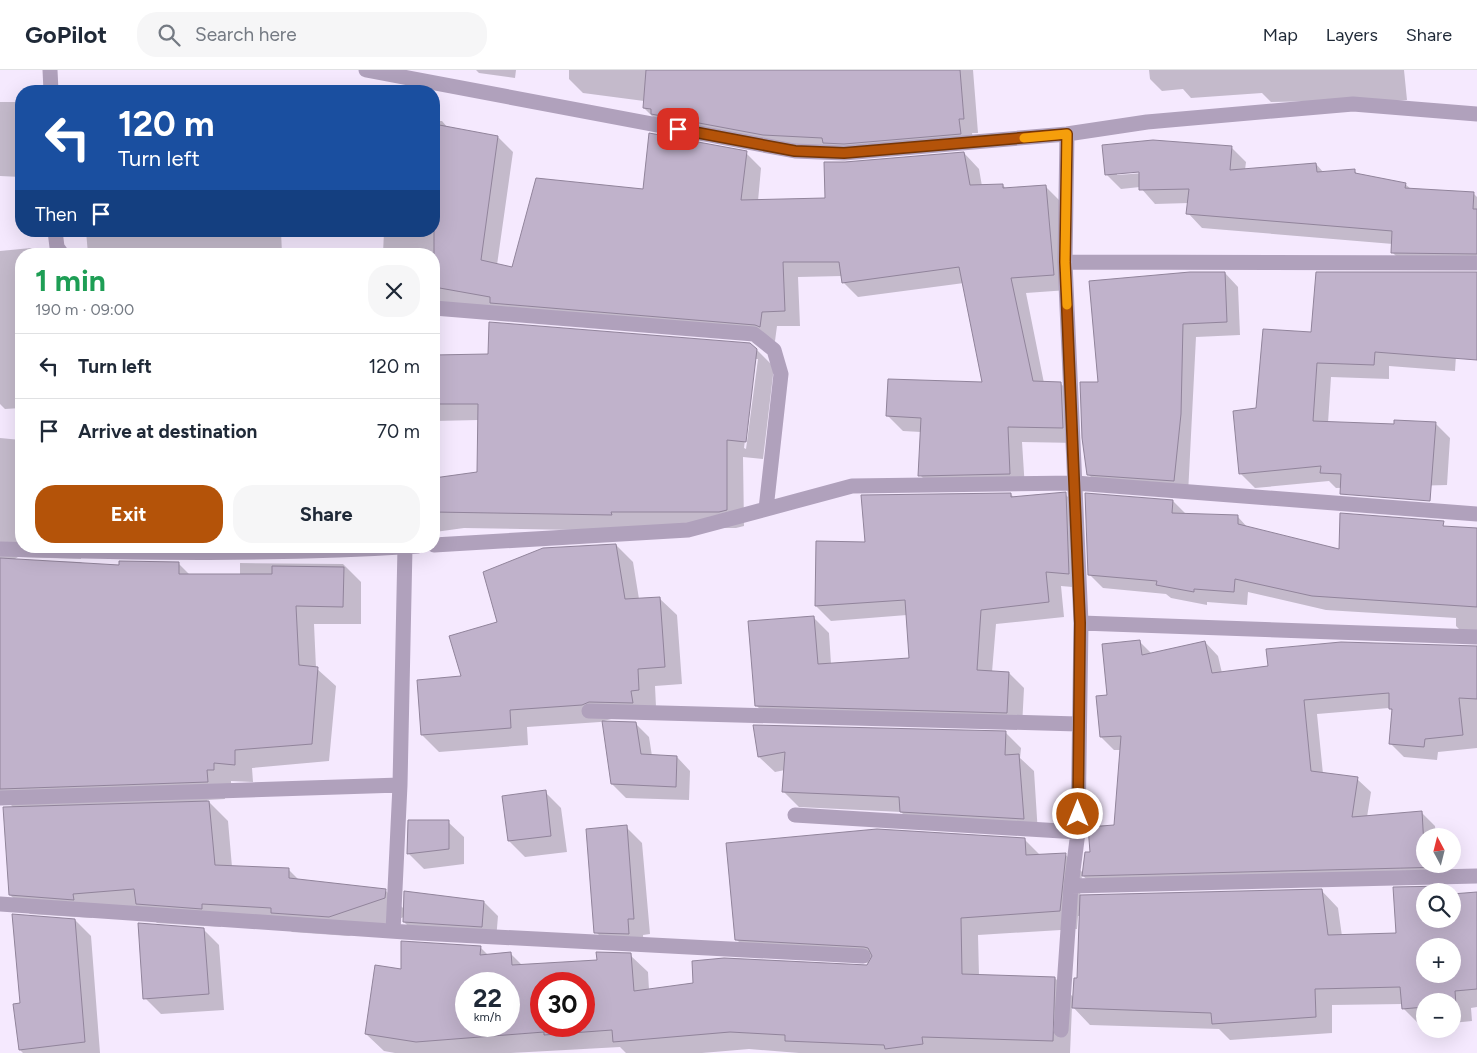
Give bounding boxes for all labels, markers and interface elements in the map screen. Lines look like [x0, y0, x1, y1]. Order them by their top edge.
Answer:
search box [137, 12, 487, 57]
text: GoPilot [25, 20, 107, 49]
icon: search [155, 21, 183, 49]
text: Search here [195, 23, 297, 46]
text: Map [1263, 24, 1298, 46]
text: Layers [1326, 24, 1378, 46]
text: Share [1406, 24, 1452, 46]
text: 120 m [118, 103, 215, 145]
icon: left [35, 105, 100, 170]
pin [657, 108, 699, 150]
icon: arrive [664, 115, 692, 143]
text: Turn left [118, 145, 200, 172]
icon: arrive [87, 200, 115, 228]
text: Then [35, 203, 77, 226]
text: 1 min [35, 262, 106, 299]
button: close [368, 265, 420, 317]
text: 190 m · 09:00 [35, 300, 134, 319]
icon: left [35, 352, 63, 380]
text: Turn left [78, 355, 152, 378]
text: 120 m [368, 355, 420, 378]
icon: arrive [35, 417, 63, 445]
text: Arrive at destination [78, 420, 257, 443]
text: 70 m [377, 420, 420, 443]
button: Exit [35, 485, 223, 543]
button: Share [233, 485, 420, 543]
position arrow [1051, 787, 1103, 839]
north arrow [1416, 828, 1461, 872]
map controls [1416, 828, 1461, 1038]
button: search [1416, 883, 1461, 928]
button: + [1416, 938, 1461, 983]
speed limit sign: 30 [530, 972, 595, 1037]
text: 22 [473, 983, 502, 1013]
button: − [1416, 993, 1461, 1038]
text: km/h [474, 1010, 501, 1024]

